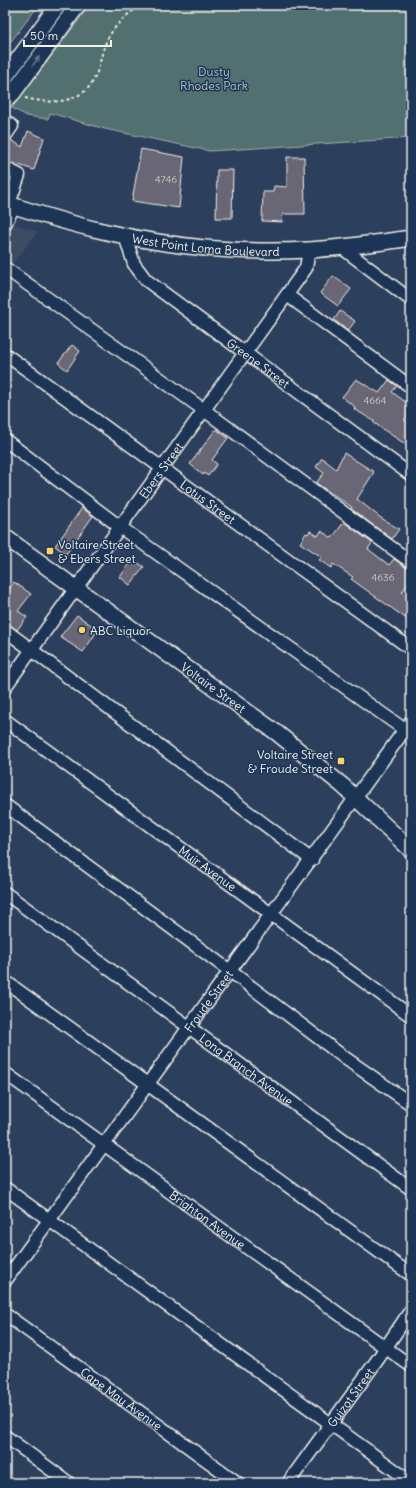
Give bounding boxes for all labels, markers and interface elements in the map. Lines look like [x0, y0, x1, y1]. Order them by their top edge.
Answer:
scale bar [24, 22, 111, 48]
text: 50 m [30, 28, 59, 43]
one-way arrow [32, 55, 40, 66]
park label: Dusty Rhodes Park [180, 64, 248, 93]
house number: 4746 [155, 173, 177, 186]
street label: West Point Loma Boulevard [131, 230, 280, 259]
street label: Greene Street [224, 335, 293, 391]
house number: 4664 [363, 394, 387, 407]
street label: Ebers Street [136, 439, 186, 501]
street label: Lotus Street [178, 477, 239, 527]
place label: Voltaire Street & Ebers Street [58, 537, 135, 566]
marker: Voltaire Street & Ebers Street [45, 546, 55, 556]
house number: 4636 [372, 571, 395, 584]
place label: ABC Liquor [90, 623, 151, 638]
marker: ABC Liquor [77, 625, 87, 635]
street label: Voltaire Street [178, 659, 249, 716]
place label: Voltaire Street & Froude Street [248, 747, 333, 776]
marker: Voltaire Street & Froude Street [336, 756, 346, 766]
street label: Muir Avenue [176, 842, 239, 894]
street label: Froude Street [181, 967, 236, 1035]
street label: Long Branch Avenue [197, 1030, 296, 1108]
street label: Brighton Avenue [167, 1187, 249, 1252]
street label: Cape May Avenue [78, 1364, 165, 1433]
street label: Guizot Street [324, 1365, 377, 1430]

